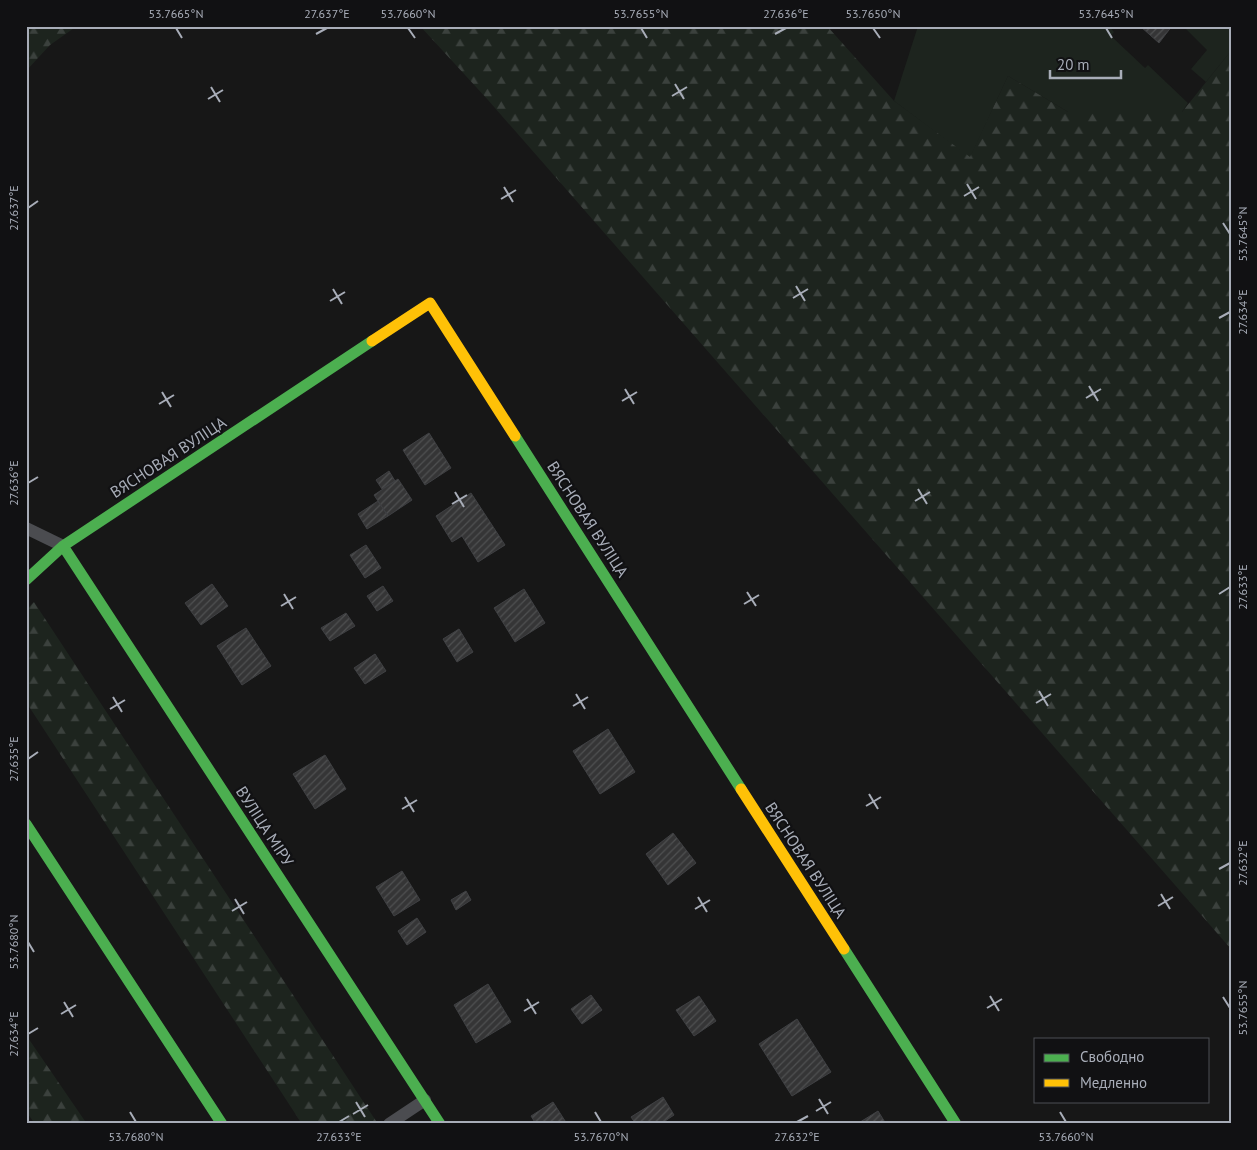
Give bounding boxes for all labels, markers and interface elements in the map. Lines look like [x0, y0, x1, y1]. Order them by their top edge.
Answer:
text: 53.7665°N [149, 6, 203, 21]
text: 27.637°E [304, 6, 350, 21]
text: 53.7660°N [381, 6, 435, 21]
text: 53.7655°N [614, 6, 668, 21]
text: 27.636°E [763, 6, 809, 21]
text: 53.7650°N [846, 6, 900, 21]
text: 53.7645°N [1079, 6, 1133, 21]
scale bar [1050, 48, 1121, 80]
text: 20 m [1057, 55, 1090, 74]
text: 27.637°E [6, 185, 21, 231]
text: 53.7645°N [1235, 207, 1250, 261]
text: 27.634°E [1235, 289, 1250, 335]
street label: ВЯСНОВАЯ ВУЛІЦА [106, 412, 230, 502]
street label: ВЯСНОВАЯ ВУЛІЦА [543, 457, 633, 581]
text: 27.636°E [6, 460, 21, 506]
text: 27.633°E [1235, 564, 1250, 610]
text: 27.635°E [6, 736, 21, 782]
street label: ВУЛІЦА МІРУ [232, 782, 298, 870]
street label: ВЯСНОВАЯ ВУЛІЦА [761, 798, 851, 922]
text: 27.632°E [1235, 840, 1250, 886]
text: 53.7680°N [6, 915, 21, 969]
text: 53.7655°N [1235, 981, 1250, 1035]
text: 27.634°E [6, 1011, 21, 1057]
legend [1034, 1038, 1210, 1102]
text: Свободно [1080, 1047, 1144, 1066]
text: Медленно [1080, 1073, 1147, 1092]
text: 53.7680°N [109, 1129, 163, 1144]
text: 27.633°E [316, 1129, 362, 1144]
text: 53.7670°N [574, 1129, 628, 1144]
text: 27.632°E [774, 1129, 820, 1144]
text: 53.7660°N [1039, 1129, 1093, 1144]

